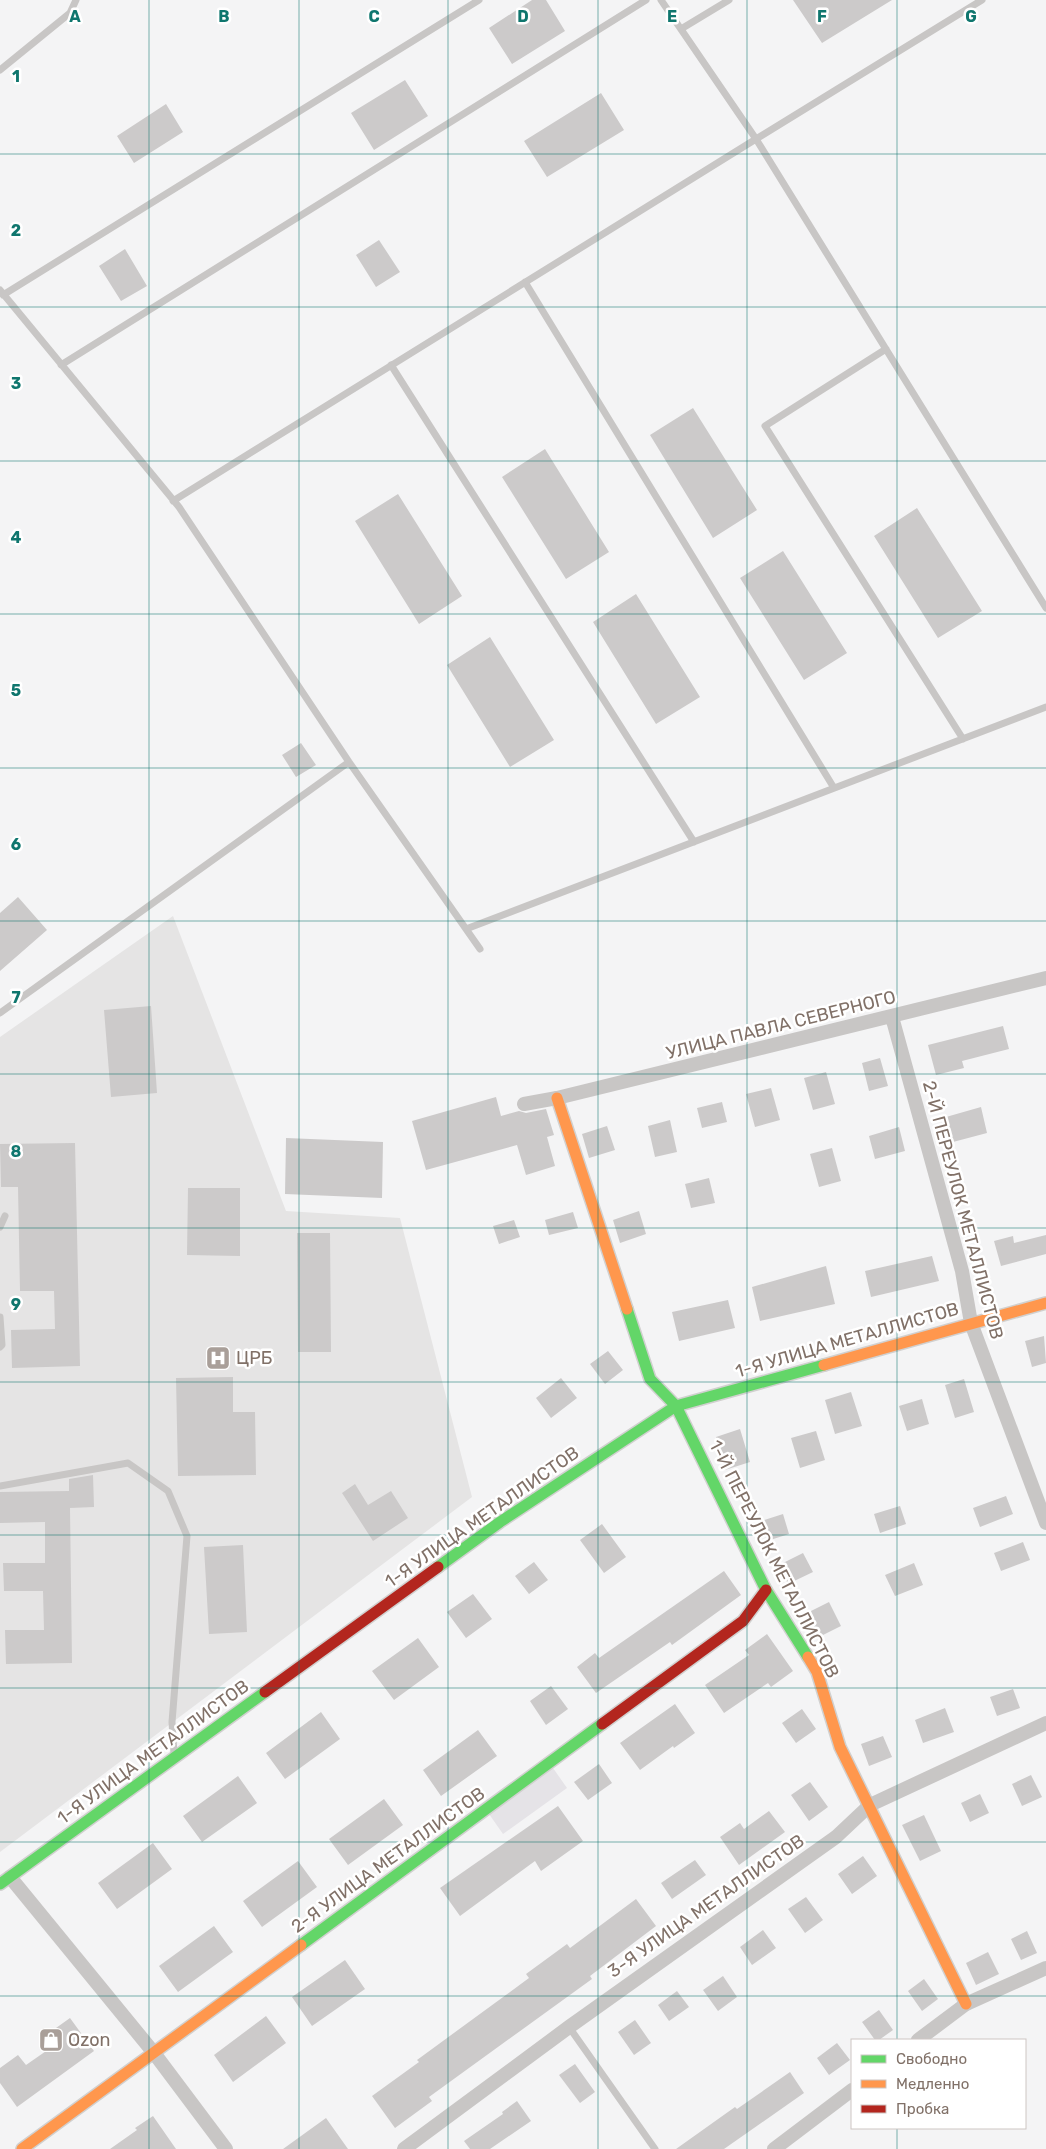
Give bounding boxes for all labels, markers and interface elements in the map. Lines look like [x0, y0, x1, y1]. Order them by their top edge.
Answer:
text: A [69, 7, 81, 26]
text: B [218, 7, 230, 26]
text: C [368, 7, 380, 26]
text: D [517, 7, 529, 26]
text: E [667, 7, 677, 26]
text: F [817, 7, 827, 26]
text: G [965, 7, 977, 26]
text: 1 [12, 67, 20, 86]
text: 2 [11, 221, 21, 240]
text: 3 [11, 374, 21, 393]
text: 4 [11, 528, 22, 547]
text: 5 [11, 681, 21, 700]
text: 6 [11, 835, 21, 854]
street label: УЛИЦА ПАВЛА СЕВЕРНОГО [664, 986, 898, 1064]
text: 7 [11, 988, 21, 1007]
street label: 2-Й ПЕРЕУЛОК МЕТАЛЛИСТОВ [918, 1078, 1008, 1342]
text: 8 [11, 1142, 22, 1161]
text: 9 [11, 1295, 21, 1314]
street label: 1-Я УЛИЦА МЕТАЛЛИСТОВ [733, 1298, 961, 1382]
hospital icon: ЦРБ [205, 1345, 231, 1371]
place label: ЦРБ [236, 1347, 272, 1369]
street label: 1-Й ПЕРЕУЛОК МЕТАЛЛИСТОВ [704, 1436, 844, 1682]
street label: 1-Я УЛИЦА МЕТАЛЛИСТОВ [381, 1442, 583, 1592]
street label: 1-Я УЛИЦА МЕТАЛЛИСТОВ [53, 1675, 253, 1829]
street label: 2-Я УЛИЦА МЕТАЛЛИСТОВ [287, 1782, 489, 1938]
street label: 3-Я УЛИЦА МЕТАЛЛИСТОВ [604, 1830, 808, 1982]
shop icon: Ozon [38, 2027, 64, 2053]
place label: Ozon [68, 2029, 110, 2051]
legend [851, 2039, 1026, 2129]
text: Свободно [896, 2050, 967, 2068]
text: Медленно [896, 2075, 969, 2093]
text: Пробка [896, 2100, 949, 2118]

